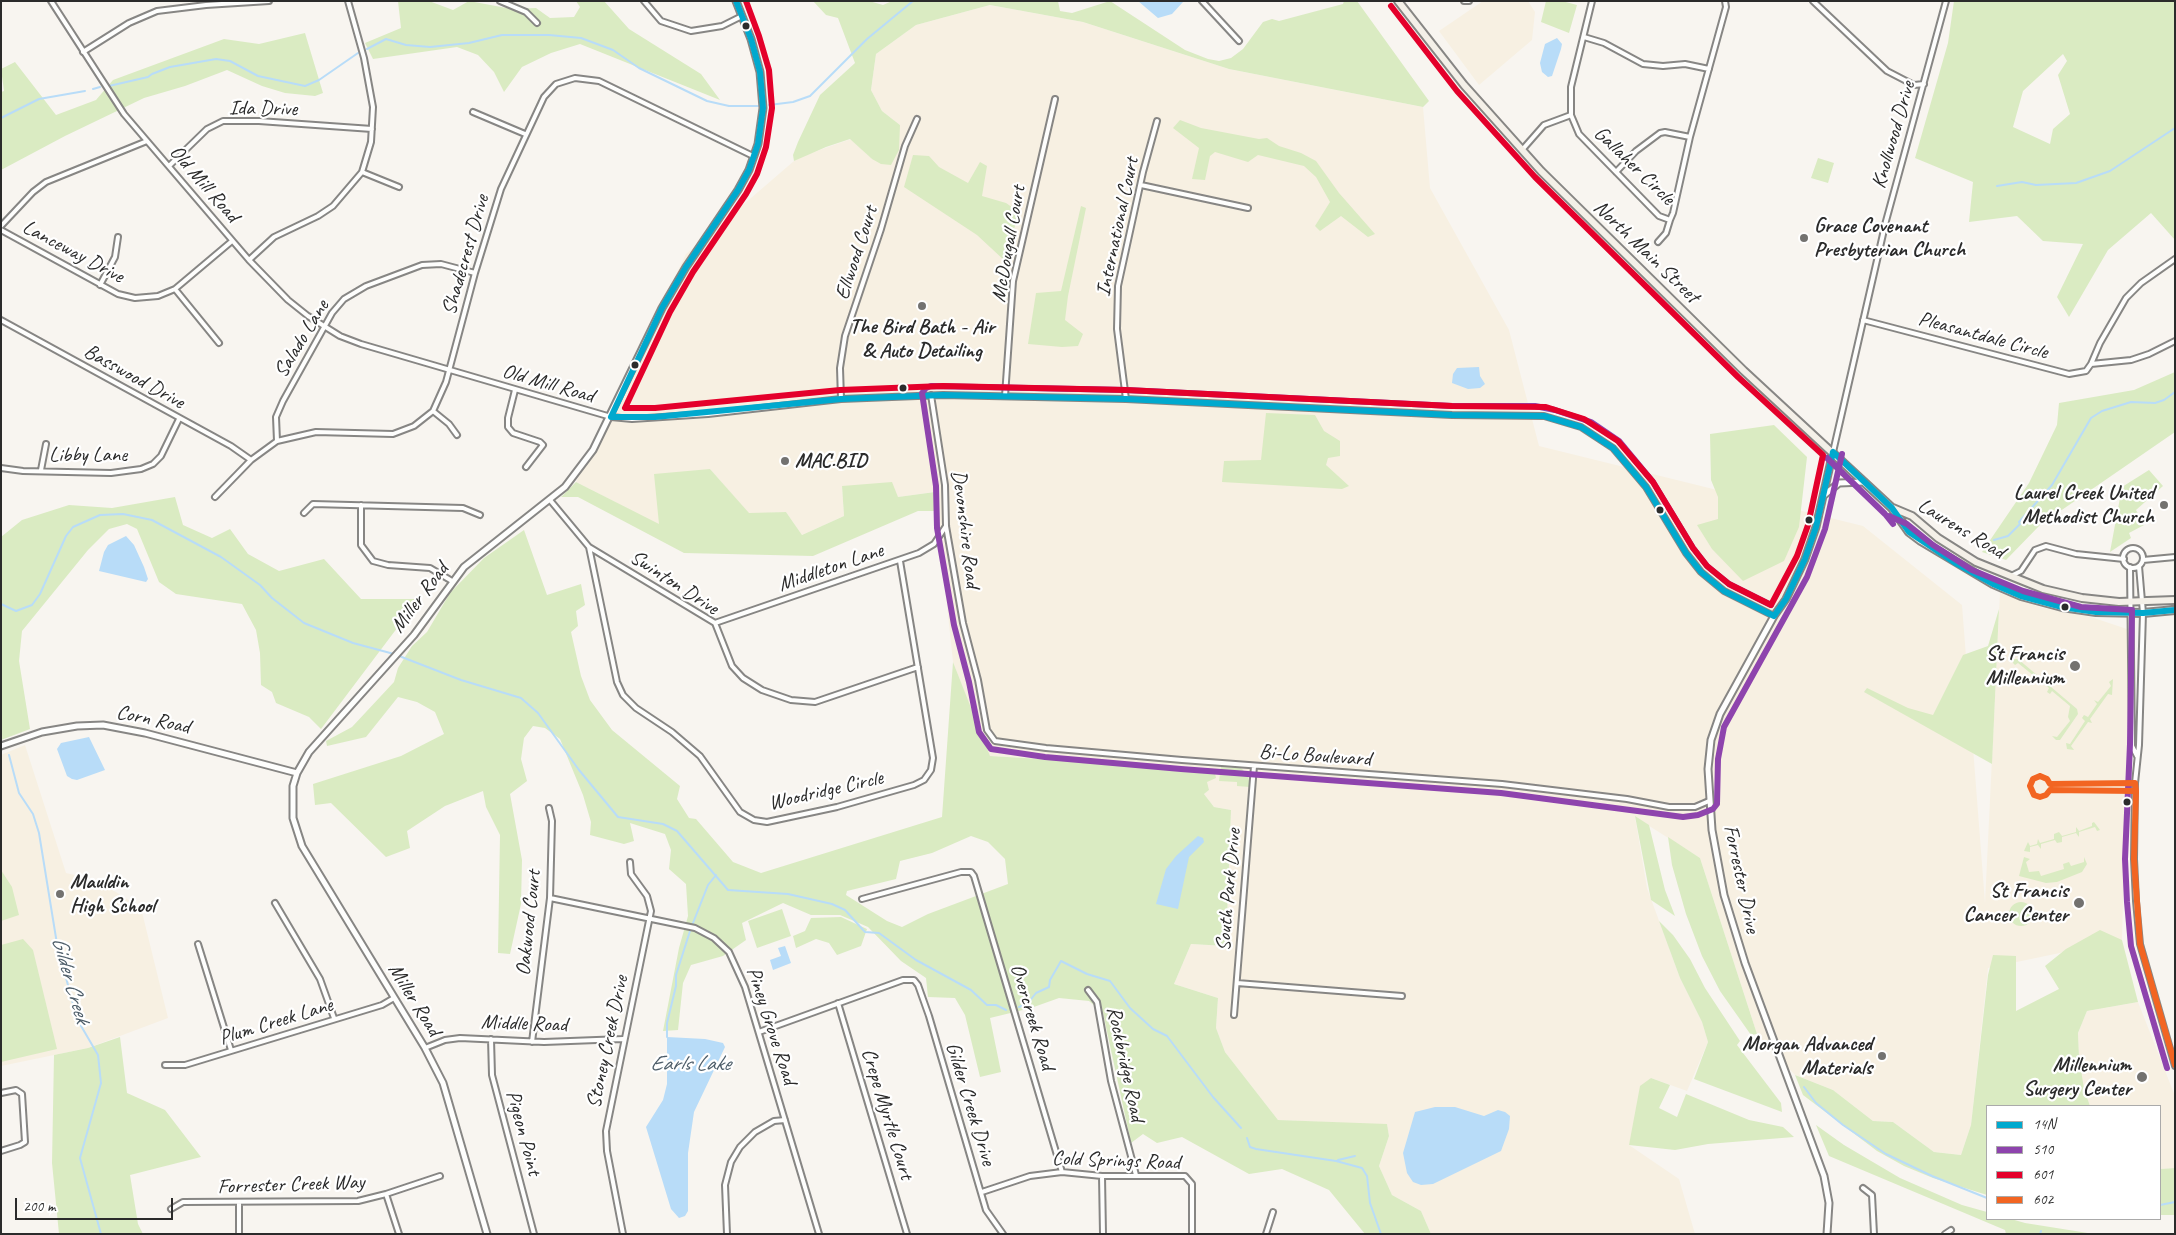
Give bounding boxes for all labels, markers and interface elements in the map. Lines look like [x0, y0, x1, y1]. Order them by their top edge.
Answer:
unlabelled marker [741, 21, 751, 31]
street label: Knollwood Drive [1867, 79, 1921, 191]
street label: Ida Drive [229, 96, 297, 122]
street label: Gallaher Circle [1588, 121, 1680, 211]
street label: Old Mill Road [164, 140, 244, 228]
street label: International Court [1091, 155, 1145, 299]
street label: McDougall Court [986, 184, 1032, 304]
street label: Shadecrest Drive [437, 192, 495, 318]
street label: North Main Street [1588, 195, 1704, 309]
street label: Ellwood Court [830, 203, 884, 303]
place label: Grace Covenant Presbyterian Church [1814, 213, 1965, 263]
street label: Lanceway Drive [18, 215, 128, 289]
marker: Grace Covenant Presbyterian Church [1798, 232, 1810, 244]
street label: Salado Lane [269, 296, 335, 382]
marker: The Bird Bath - Air & Auto Detailing [916, 300, 928, 312]
street label: Pleasantdale Circle [1916, 307, 2050, 365]
place label: The Bird Bath - Air & Auto Detailing [850, 314, 994, 364]
street label: Basswood Drive [79, 339, 189, 415]
street label: Old Mill Road [499, 359, 597, 409]
unlabelled marker [630, 360, 640, 370]
unlabelled marker [898, 383, 908, 393]
street label: Libby Lane [49, 442, 127, 468]
place label: MAC.BID [795, 448, 867, 474]
marker: MAC.BID [779, 455, 791, 467]
street label: Devonshire Road [945, 469, 985, 589]
place label: Laurel Creek United Methodist Church [2014, 480, 2154, 530]
street label: Laurens Road [1913, 493, 2009, 565]
marker: Laurel Creek United Methodist Church [2158, 499, 2170, 511]
unlabelled marker [1655, 505, 1665, 515]
unlabelled marker [1804, 515, 1814, 525]
street label: Middleton Lane [775, 538, 887, 598]
street label: Swinton Drive [625, 545, 723, 621]
street label: Miller Road [386, 558, 454, 638]
unlabelled marker [2060, 602, 2070, 612]
place label: St Francis Millennium [1986, 641, 2064, 691]
marker: St Francis Millennium [2068, 659, 2082, 673]
street label: Corn Road [114, 700, 192, 740]
street label: Bi-Lo Boulevard [1258, 740, 1372, 772]
street label: Woodridge Circle [766, 766, 886, 816]
unlabelled marker [2122, 797, 2132, 807]
street label: Forrester Drive [1717, 823, 1765, 935]
street label: South Park Drive [1211, 828, 1247, 952]
place label: Mauldin High School [70, 869, 155, 919]
street label: Oakwood Court [511, 869, 547, 977]
place label: St Francis Cancer Center [1964, 878, 2068, 928]
marker: Mauldin High School [54, 888, 66, 900]
marker: St Francis Cancer Center [2072, 896, 2086, 910]
water label: Gilder Creek [45, 934, 95, 1026]
street label: Miller Road [382, 959, 446, 1041]
street label: Overcreek Road [1004, 961, 1060, 1073]
street label: Piney Grove Road [740, 964, 802, 1088]
street label: Stoney Creek Drive [582, 973, 634, 1111]
street label: Plum Creek Lane [216, 993, 336, 1051]
street label: Rockbridge Road [1101, 1004, 1149, 1124]
street label: Middle Road [480, 1010, 568, 1038]
place label: Morgan Advanced Materials [1742, 1031, 1872, 1081]
street label: Gilder Creek Drive [939, 1039, 1001, 1169]
street label: Crepe Myrtle Court [855, 1045, 919, 1183]
marker: Morgan Advanced Materials [1876, 1050, 1888, 1062]
water label: Earls Lake [650, 1051, 730, 1077]
place label: Millennium Surgery Center [2023, 1052, 2131, 1102]
marker: Millennium Surgery Center [2135, 1070, 2149, 1084]
street label: Pigeon Point [500, 1088, 546, 1178]
legend [1986, 1105, 2161, 1220]
text: 14N [2033, 1115, 2056, 1134]
text: 510 [2033, 1140, 2053, 1159]
street label: Cold Springs Road [1052, 1146, 1180, 1176]
text: 601 [2033, 1165, 2053, 1184]
street label: Forrester Creek Way [217, 1170, 365, 1200]
scale bar [18, 1188, 175, 1220]
text: 602 [2033, 1190, 2053, 1209]
text: 200 m [23, 1197, 55, 1216]

